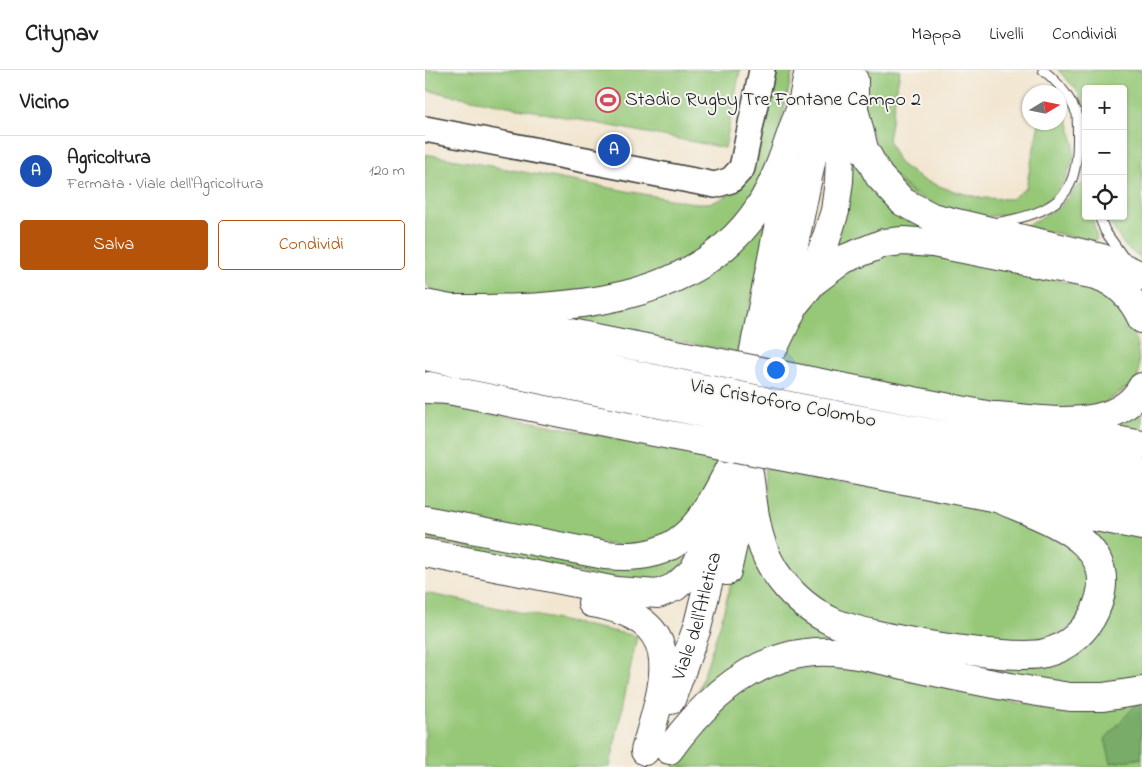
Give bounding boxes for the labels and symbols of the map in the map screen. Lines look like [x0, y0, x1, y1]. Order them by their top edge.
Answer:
north arrow [1022, 85, 1067, 130]
place label: Stadio Rugby Tre Fontane Campo 2 [625, 86, 921, 116]
sports icon: Stadio Rugby Tre Fontane Campo 2 [595, 87, 621, 113]
pin: A [598, 131, 630, 169]
your location [763, 357, 789, 383]
street label: Via Cristoforo Colombo [686, 372, 879, 436]
street label: Viale dell'Atletica [664, 549, 730, 685]

